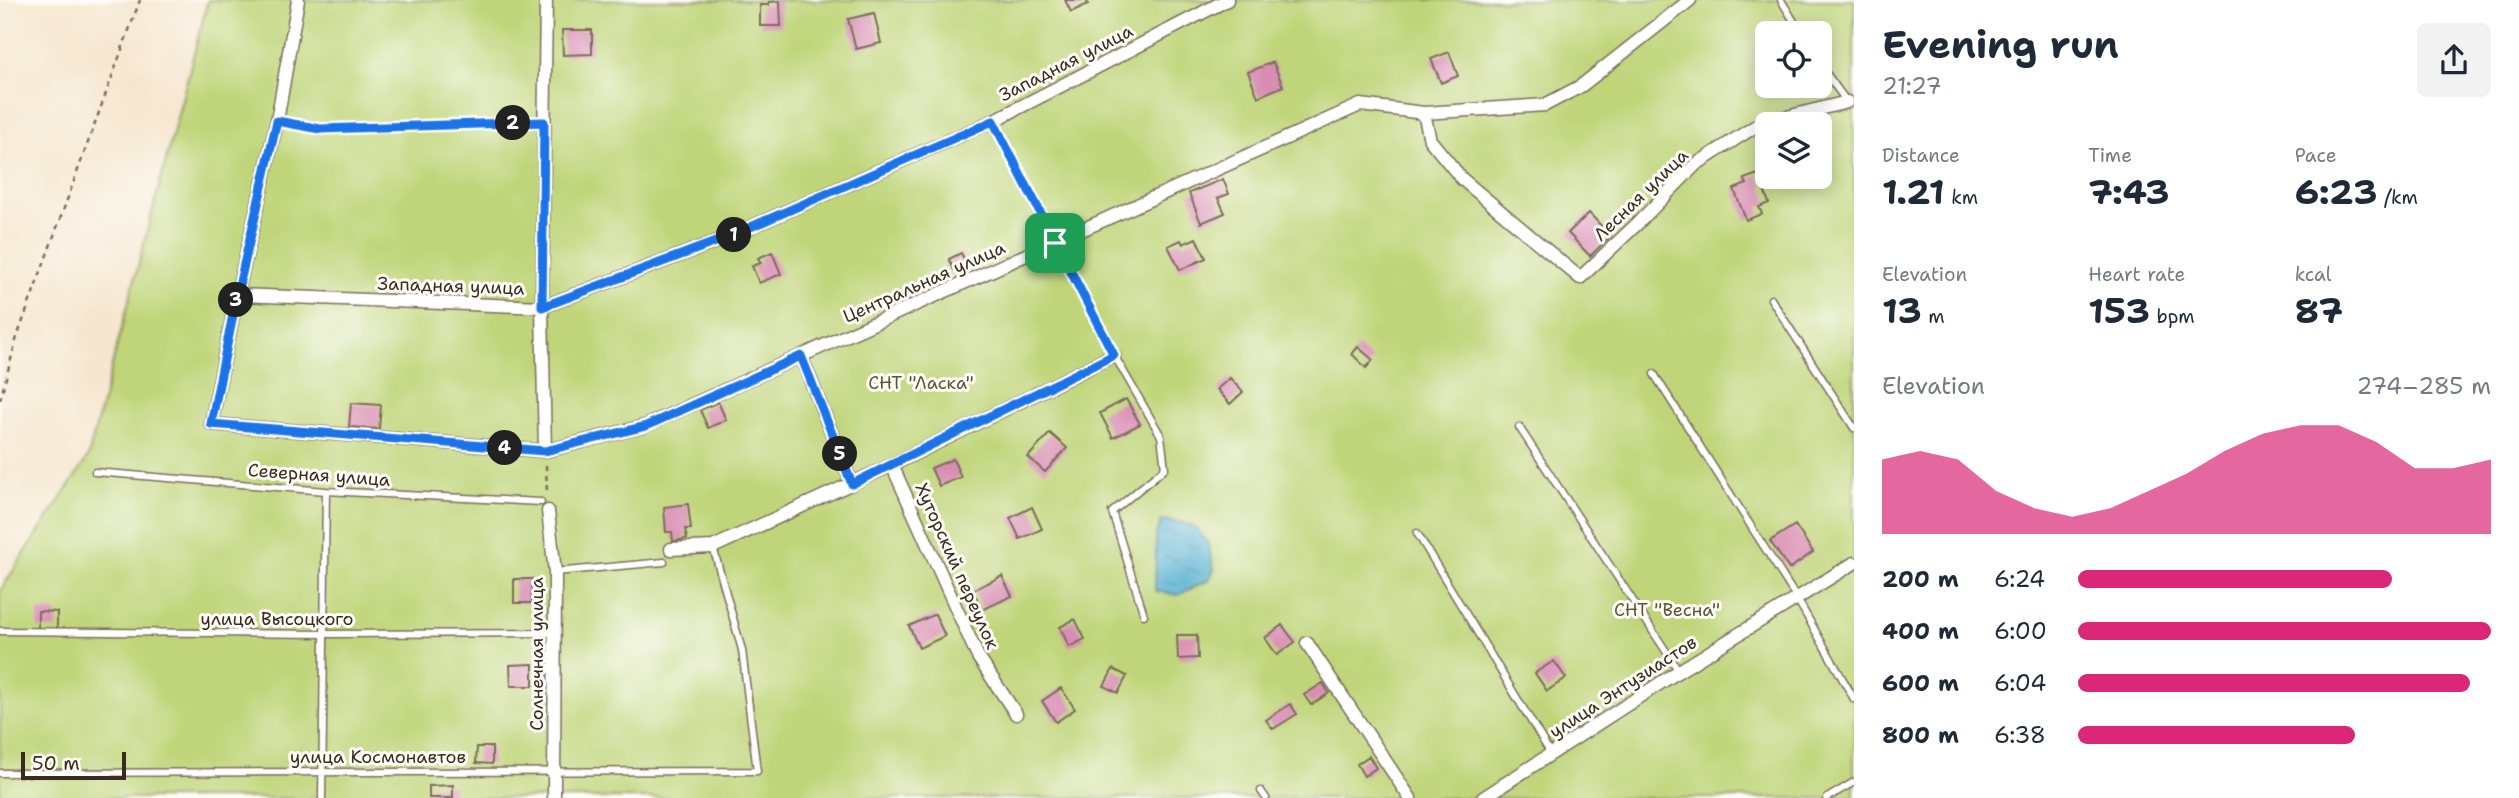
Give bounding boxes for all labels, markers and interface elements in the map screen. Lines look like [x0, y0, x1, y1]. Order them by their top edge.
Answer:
street label: Западная улица [995, 19, 1137, 107]
text: Evening run [1882, 19, 2119, 70]
map controls [1755, 21, 1832, 189]
button: locate [1755, 21, 1832, 98]
button: share [2417, 23, 2491, 97]
text: 21:27 [1882, 71, 1942, 101]
pin: 2 [496, 106, 530, 140]
text: 2 [506, 110, 519, 135]
button: layers [1755, 112, 1832, 189]
text: Distance [1882, 143, 1960, 168]
text: Time [2088, 143, 2132, 168]
text: Pace [2295, 143, 2336, 168]
street label: Лесная улица [1589, 144, 1693, 246]
text: 1.21 [1882, 168, 1945, 215]
text: 7:43 [2088, 168, 2170, 215]
text: 6:23 [2295, 168, 2377, 215]
text: km [1945, 185, 1978, 210]
text: /km [2377, 185, 2418, 210]
pin [1025, 213, 1085, 273]
pin: 1 [716, 218, 752, 252]
text: 1 [729, 222, 738, 247]
icon: arrive [1036, 224, 1074, 262]
street label: Центральная улица [839, 235, 1009, 329]
text: Elevation [1882, 262, 1967, 287]
text: Heart rate [2088, 262, 2185, 287]
text: kcal [2295, 262, 2332, 287]
street label: Западная улица [377, 271, 525, 301]
pin: 3 [218, 282, 254, 318]
text: 3 [229, 287, 242, 312]
text: 13 [1882, 287, 1922, 334]
text: 153 [2088, 287, 2150, 334]
text: 87 [2295, 287, 2343, 334]
text: m [1922, 304, 1945, 329]
text: bpm [2150, 304, 2195, 329]
park label: СНТ "Ласка" [868, 371, 974, 395]
text: Elevation [1882, 371, 1985, 401]
text: 274–285 m [2357, 371, 2491, 401]
pin: 4 [488, 430, 522, 466]
text: 4 [498, 435, 511, 460]
pin: 5 [822, 436, 858, 472]
text: 5 [834, 441, 845, 466]
street label: Северная улица [247, 458, 391, 492]
street label: Хуторский переулок [910, 479, 1005, 653]
text: 200 m [1882, 564, 1959, 594]
text: 6:24 [1994, 564, 2045, 594]
street label: Солнечная улица [525, 577, 549, 731]
park label: СНТ "Весна" [1614, 598, 1720, 622]
street label: улица Высоцкого [201, 607, 353, 631]
text: 400 m [1882, 616, 1959, 646]
text: 6:00 [1994, 616, 2047, 646]
street label: улица Энтузиастов [1545, 630, 1701, 744]
text: 600 m [1882, 668, 1959, 698]
text: 6:04 [1994, 668, 2046, 698]
text: 800 m [1882, 720, 1959, 750]
text: 6:38 [1994, 720, 2046, 750]
street label: улица Космонавтов [290, 745, 466, 769]
scale bar [21, 749, 126, 781]
text: 50 m [32, 751, 80, 776]

